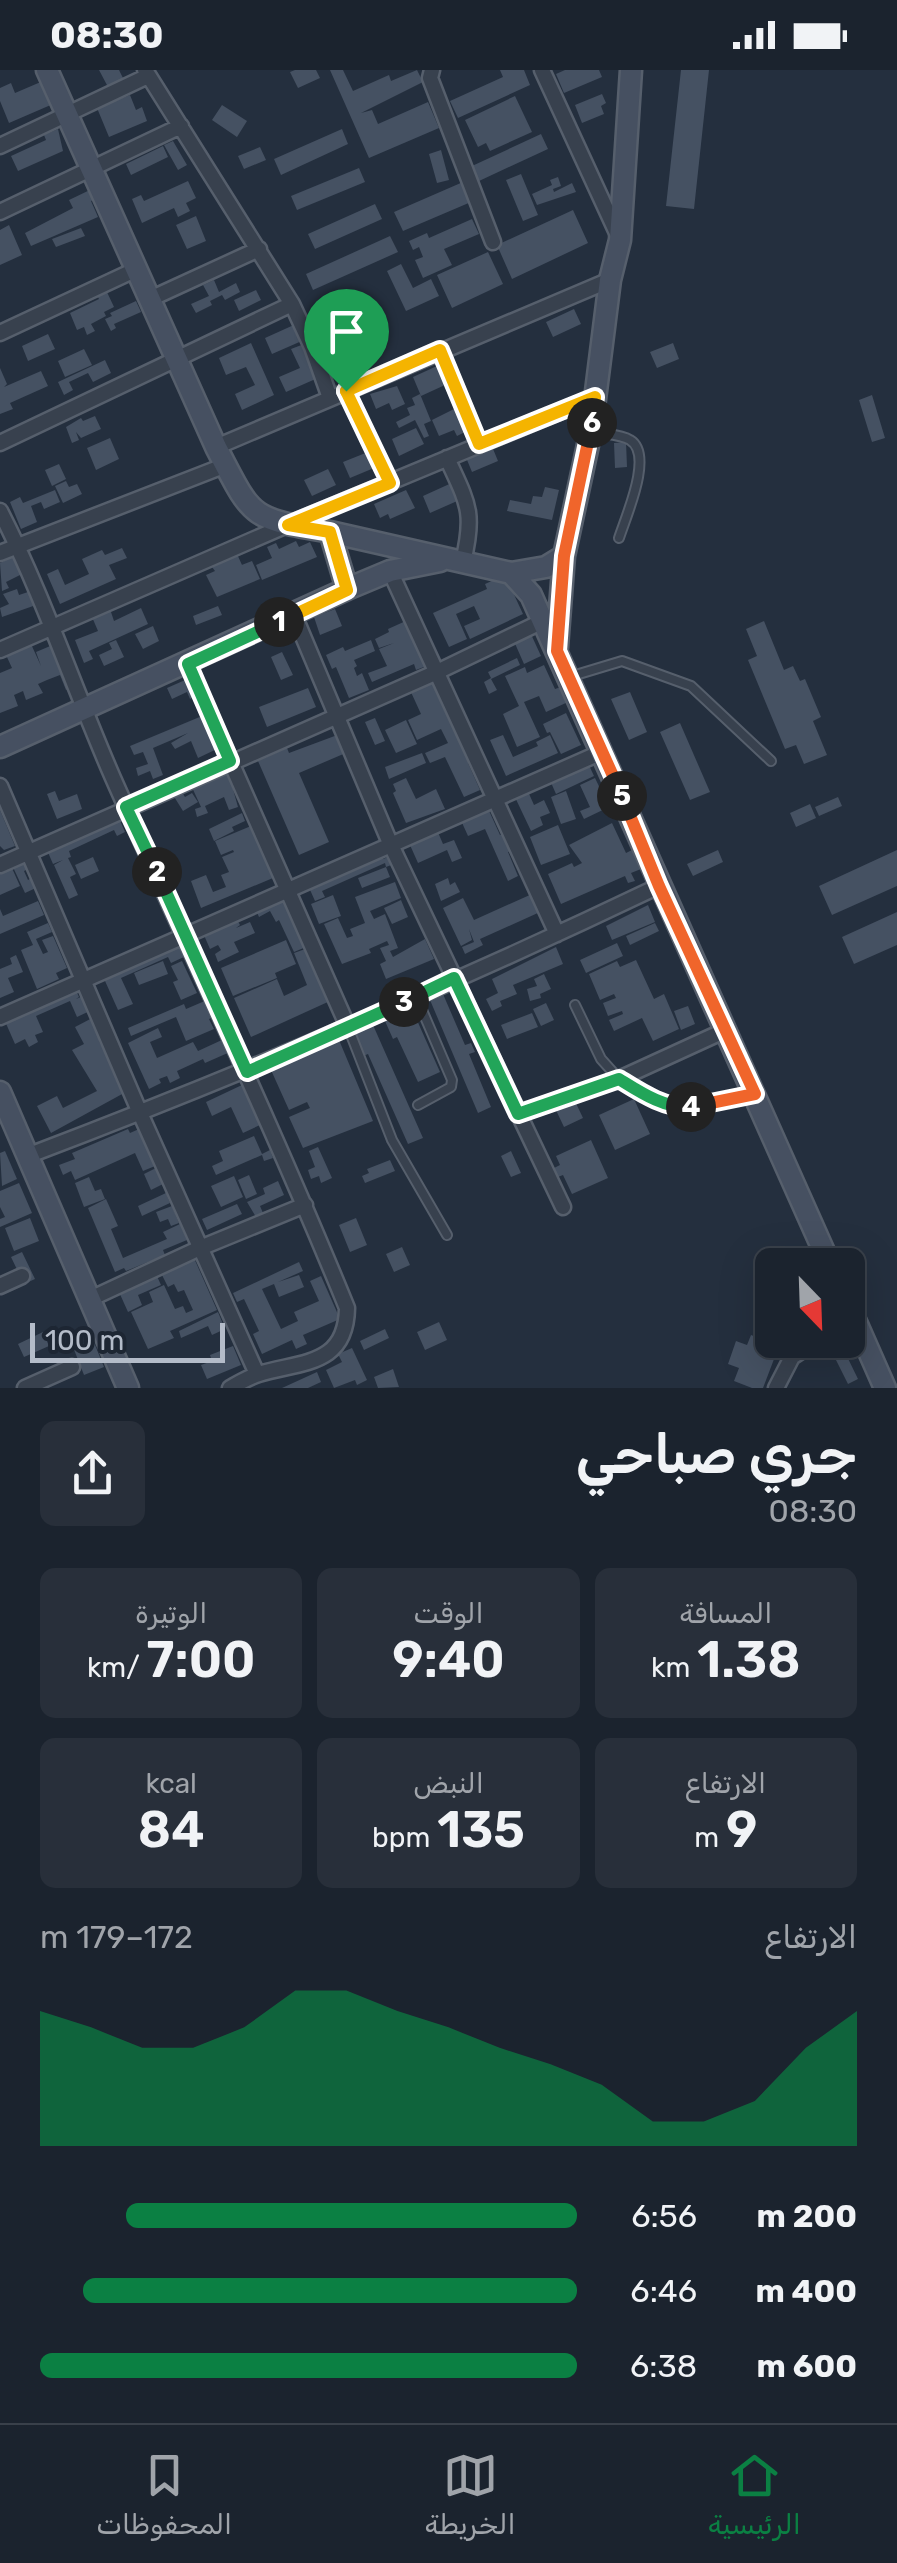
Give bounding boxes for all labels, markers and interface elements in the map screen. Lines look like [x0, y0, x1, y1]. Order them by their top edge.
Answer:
text: 08:30 [50, 12, 164, 58]
pin [304, 289, 389, 392]
icon: arrive [319, 304, 374, 359]
pin: 6 [567, 398, 617, 448]
text: 6 [583, 406, 601, 439]
pin: 1 [254, 597, 304, 647]
text: 1 [272, 605, 286, 638]
pin: 5 [597, 771, 647, 821]
text: 5 [613, 779, 631, 812]
pin: 2 [132, 847, 182, 897]
text: 2 [148, 855, 166, 888]
pin: 3 [379, 977, 429, 1027]
text: 3 [395, 985, 413, 1018]
pin: 4 [666, 1082, 716, 1132]
text: 4 [681, 1090, 701, 1123]
north arrow [755, 1248, 865, 1358]
map controls [755, 1248, 865, 1358]
scale bar [30, 1318, 225, 1362]
text: 100 m [45, 1324, 124, 1357]
button: share [40, 1421, 145, 1526]
text: جري صباحي [576, 1422, 857, 1487]
text: 08:30 [769, 1492, 857, 1530]
text: الوتيرة [135, 1597, 207, 1630]
text: الوقت [413, 1597, 484, 1630]
text: المسافة [679, 1597, 772, 1630]
text: 7:00 [147, 1630, 255, 1690]
text: 9:40 [392, 1630, 505, 1690]
text: 1.38 [697, 1630, 801, 1690]
text: /km [87, 1651, 147, 1684]
text: km [651, 1651, 697, 1684]
text: kcal [145, 1767, 197, 1800]
text: النبض [413, 1767, 484, 1800]
text: الارتفاع [686, 1767, 766, 1800]
text: 84 [138, 1800, 205, 1860]
text: 135 [437, 1800, 525, 1860]
text: 9 [726, 1800, 757, 1860]
text: bpm [372, 1821, 437, 1854]
text: m [694, 1821, 726, 1854]
text: 172–179 m [40, 1918, 193, 1956]
text: الارتفاع [765, 1918, 857, 1956]
text: 6:56 [631, 2197, 697, 2235]
text: 200 m [757, 2197, 857, 2235]
text: 6:46 [630, 2272, 697, 2310]
text: 400 m [755, 2272, 857, 2310]
text: 6:38 [630, 2347, 697, 2385]
text: 600 m [757, 2347, 857, 2385]
tab: المحفوظات [96, 2448, 232, 2541]
tab: الخريطة [424, 2448, 516, 2541]
tab: الرئيسية [708, 2448, 801, 2541]

